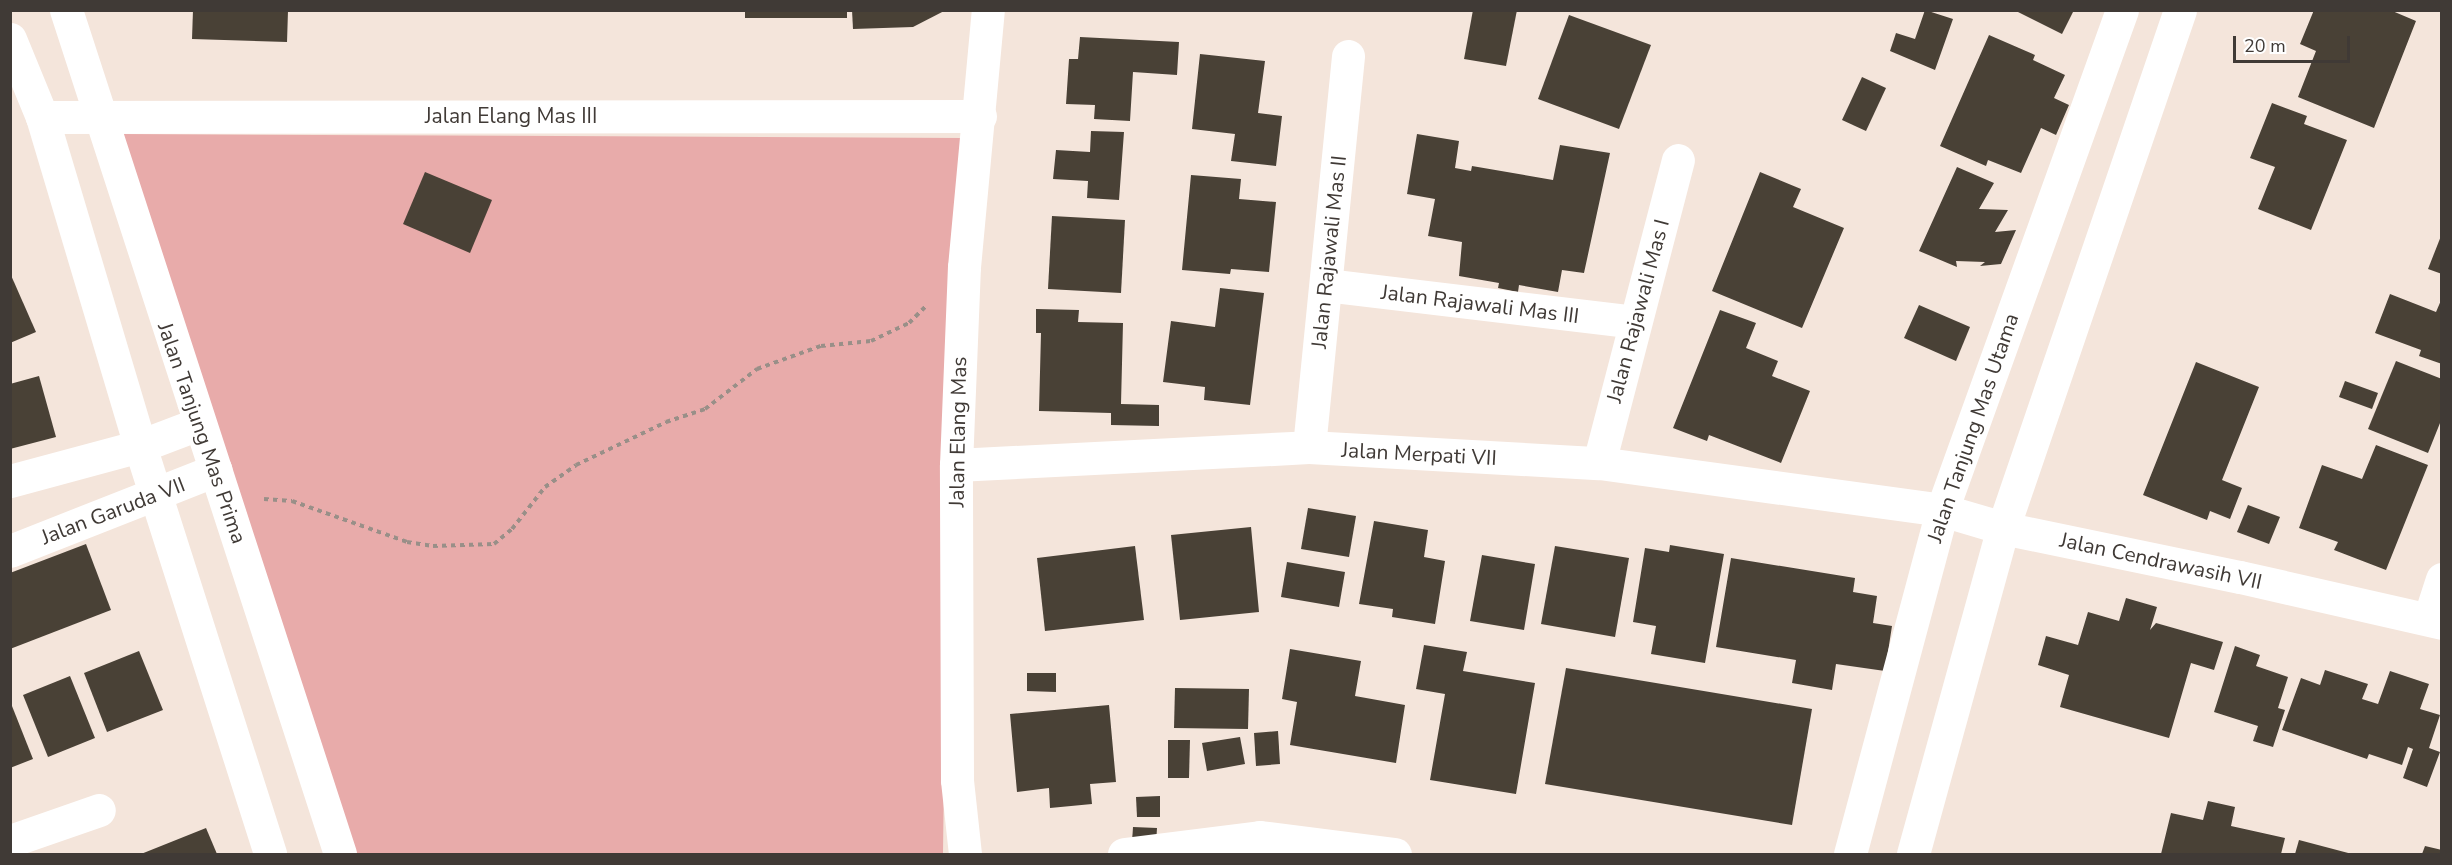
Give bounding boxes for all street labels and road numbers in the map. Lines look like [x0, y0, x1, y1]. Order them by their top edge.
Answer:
street label: Jalan Elang Mas III [425, 103, 597, 129]
street label: Jalan Rajawali Mas II [1306, 154, 1352, 350]
street label: Jalan Rajawali Mas I [1601, 217, 1675, 405]
street label: Jalan Rajawali Mas III [1379, 279, 1581, 329]
street label: Jalan Tanjung Mas Utama [1922, 310, 2024, 546]
street label: Jalan Tanjung Mas Prima [152, 319, 252, 547]
street label: Jalan Elang Mas [944, 356, 972, 508]
street label: Jalan Merpati VII [1341, 437, 1497, 471]
street label: Jalan Garuda VII [37, 472, 189, 550]
street label: Jalan Cendrawasih VII [2058, 527, 2264, 595]

